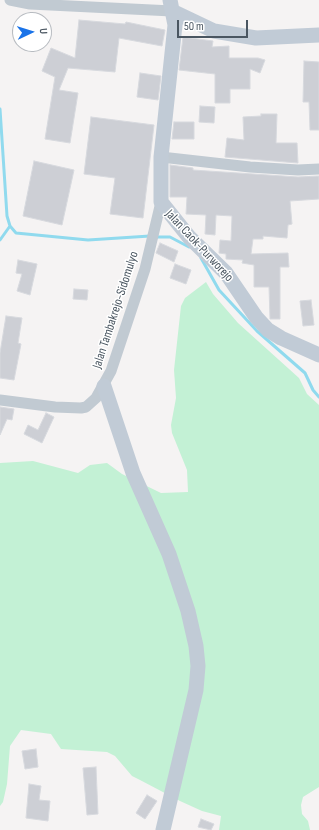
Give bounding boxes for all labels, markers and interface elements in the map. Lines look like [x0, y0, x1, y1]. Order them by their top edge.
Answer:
north arrow [12, 12, 52, 52]
scale bar [179, 12, 250, 38]
text: 50 m [184, 19, 204, 34]
text: U [37, 28, 50, 35]
street label: Jalan Caok-Purworejo [162, 207, 236, 285]
street label: Jalan Tambakrejo-Sidomulyo [90, 249, 142, 371]

